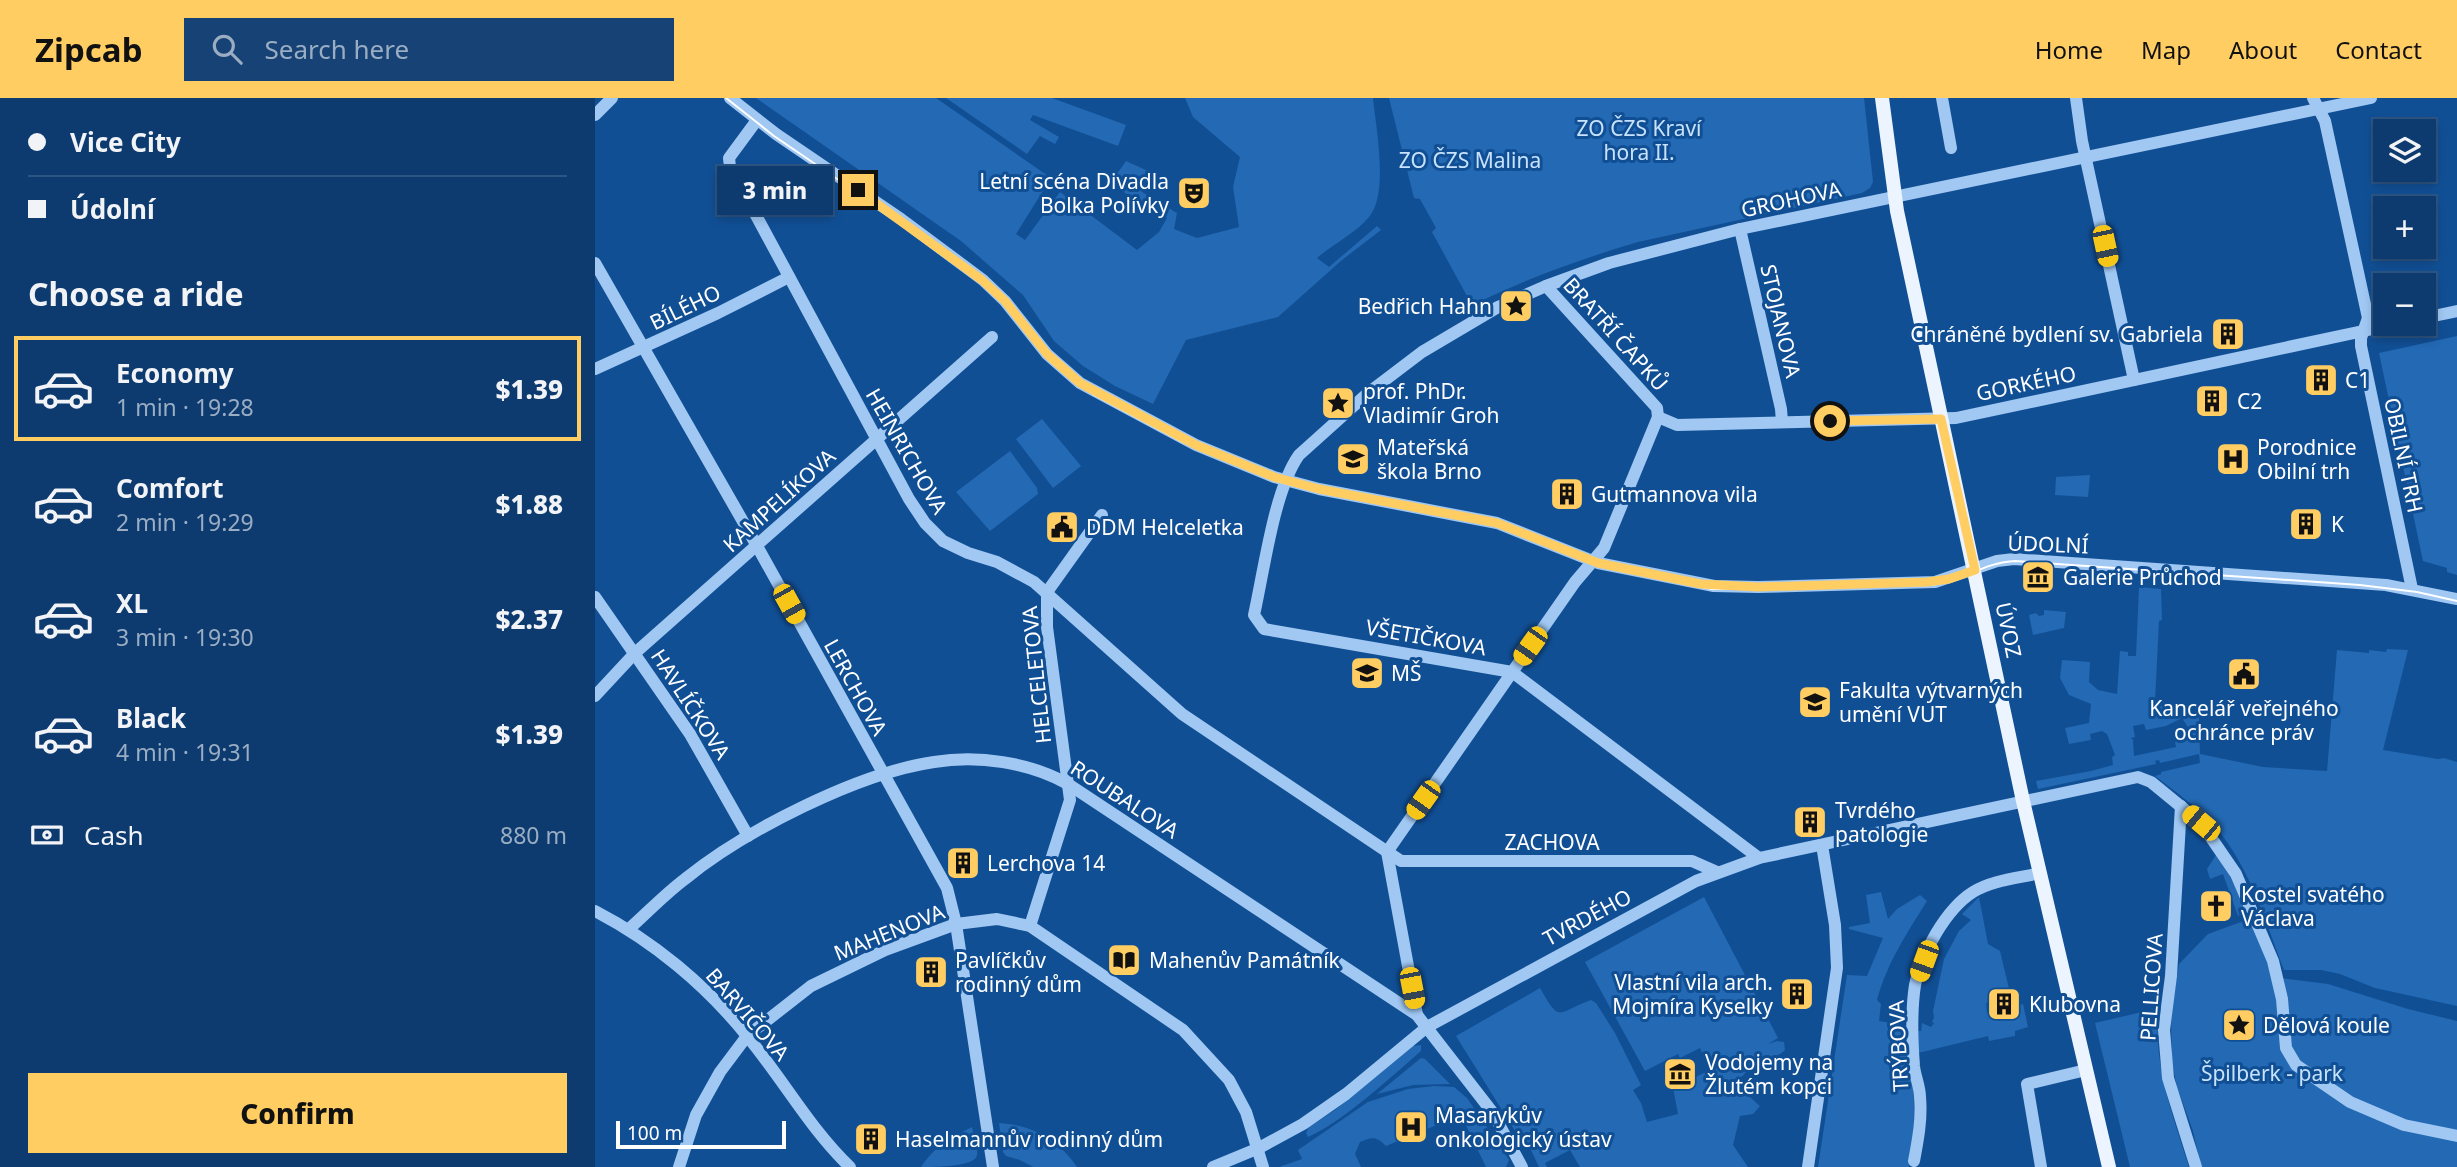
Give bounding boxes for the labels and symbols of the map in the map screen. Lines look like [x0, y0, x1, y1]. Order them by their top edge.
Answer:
park label: ZO ČZS Kraví hora II. [1576, 114, 1702, 166]
park label: ZO ČZS Malina [1399, 146, 1541, 174]
callout: 3 min [718, 166, 833, 214]
place label: Letní scéna Divadla Bolka Polívky [979, 167, 1169, 219]
route end [842, 174, 874, 206]
theatre icon: Letní scéna Divadla Bolka Polívky [1175, 174, 1213, 212]
street label: GROHOVA [1738, 175, 1844, 223]
car [2091, 223, 2120, 269]
street label: STOJANOVA [1754, 261, 1808, 381]
street label: BRATŘÍ ČAPKŮ [1558, 271, 1674, 397]
street label: BÍLÉHO [645, 278, 725, 336]
place icon: Bedřich Hahn [1497, 287, 1535, 325]
place label: Bedřich Hahn [1358, 292, 1492, 320]
building icon: Chráněné bydlení sv. Gabriela [2209, 315, 2247, 353]
place label: Chráněné bydlení sv. Gabriela [1910, 320, 2203, 348]
street label: GORKÉHO [1974, 359, 2078, 407]
building icon: C1 [2302, 361, 2340, 399]
place label: C1 [2345, 366, 2370, 394]
place label: prof. PhDr. Vladimír Groh [1363, 377, 1500, 429]
building icon: C2 [2193, 382, 2231, 420]
street label: HEINRICHOVA [860, 383, 955, 519]
place icon: prof. PhDr. Vladimír Groh [1319, 384, 1357, 422]
place label: C2 [2237, 387, 2262, 415]
street label: OBILNÍ TRH [2378, 395, 2430, 515]
route start [1814, 405, 1846, 437]
place label: Mateřská škola Brno [1377, 433, 1482, 485]
place label: Porodnice Obilní trh [2257, 433, 2357, 485]
school or university icon: Mateřská škola Brno [1334, 440, 1372, 478]
hospital icon: Porodnice Obilní trh [2214, 440, 2252, 478]
street label: KAMPELÍKOVA [717, 442, 842, 558]
building icon: Gutmannova vila [1548, 475, 1586, 513]
place label: Gutmannova vila [1591, 480, 1758, 508]
building icon: K [2287, 505, 2325, 543]
public building icon: DDM Helceletka [1043, 508, 1081, 546]
place label: K [2331, 510, 2344, 538]
place label: DDM Helceletka [1086, 513, 1244, 541]
street label: ÚDOLNÍ [2007, 529, 2089, 559]
museum icon: Galerie Průchod [2019, 558, 2057, 596]
place label: Galerie Průchod [2063, 563, 2222, 591]
car [770, 581, 809, 627]
street label: ÚVOZ [1989, 600, 2029, 660]
street label: HELCELETOVA [1015, 604, 1057, 745]
street label: VŠETIČKOVA [1364, 613, 1489, 661]
car [1510, 623, 1551, 669]
street label: LERCHOVA [818, 634, 894, 741]
street label: HAVLÍČKOVA [645, 643, 737, 765]
school or university icon: MŠ [1348, 654, 1386, 692]
public building icon: Kancelář veřejného ochránce práv [2225, 655, 2263, 693]
place label: MŠ [1391, 659, 1422, 687]
place label: Fakulta výtvarných umění VUT [1839, 676, 2023, 728]
school or university icon: Fakulta výtvarných umění VUT [1796, 683, 1834, 721]
place label: Kancelář veřejného ochránce práv [2149, 694, 2339, 746]
street label: ROUBALOVA [1065, 754, 1185, 845]
car [1403, 777, 1444, 823]
place label: Tvrdého patologie [1835, 796, 1928, 848]
car [2179, 801, 2224, 845]
building icon: Tvrdého patologie [1791, 803, 1829, 841]
street label: ZACHOVA [1504, 828, 1600, 856]
building icon: Lerchova 14 [944, 844, 982, 882]
place label: Lerchova 14 [987, 849, 1105, 877]
place label: Kostel svatého Václava [2241, 880, 2385, 932]
street label: TVRDÉHO [1538, 882, 1636, 952]
church icon: Kostel svatého Václava [2197, 887, 2235, 925]
street label: MAHENOVA [829, 897, 949, 967]
street label: PELLICOVA [2133, 932, 2169, 1042]
car [1907, 938, 1942, 984]
library icon: Mahenův Památník [1105, 941, 1143, 979]
place label: Pavlíčkův rodinný dům [955, 946, 1082, 998]
place label: Mahenův Památník [1149, 946, 1341, 974]
building icon: Pavlíčkův rodinný dům [912, 953, 950, 991]
street label: BARVIČOVA [700, 962, 796, 1067]
car [1398, 965, 1427, 1011]
place label: Vlastní vila arch. Mojmíra Kyselky [1612, 968, 1773, 1020]
building icon: Vlastní vila arch. Mojmíra Kyselky [1778, 975, 1816, 1013]
building icon: Klubovna [1985, 985, 2023, 1023]
place label: Klubovna [2029, 990, 2121, 1018]
street label: TRÝBOVA [1882, 999, 1914, 1092]
place icon: Dělová koule [2220, 1006, 2258, 1044]
place label: Dělová koule [2263, 1011, 2390, 1039]
place label: Vodojemy na Žlutém kopci [1705, 1048, 1833, 1100]
museum icon: Vodojemy na Žlutém kopci [1661, 1055, 1699, 1093]
park label: Špilberk - park [2201, 1059, 2344, 1087]
place label: Masarykův onkologický ústav [1435, 1101, 1612, 1153]
hospital icon: Masarykův onkologický ústav [1392, 1108, 1430, 1146]
scale bar [616, 1118, 786, 1150]
building icon: Haselmannův rodinný dům [852, 1120, 890, 1158]
place label: Haselmannův rodinný dům [895, 1125, 1163, 1153]

